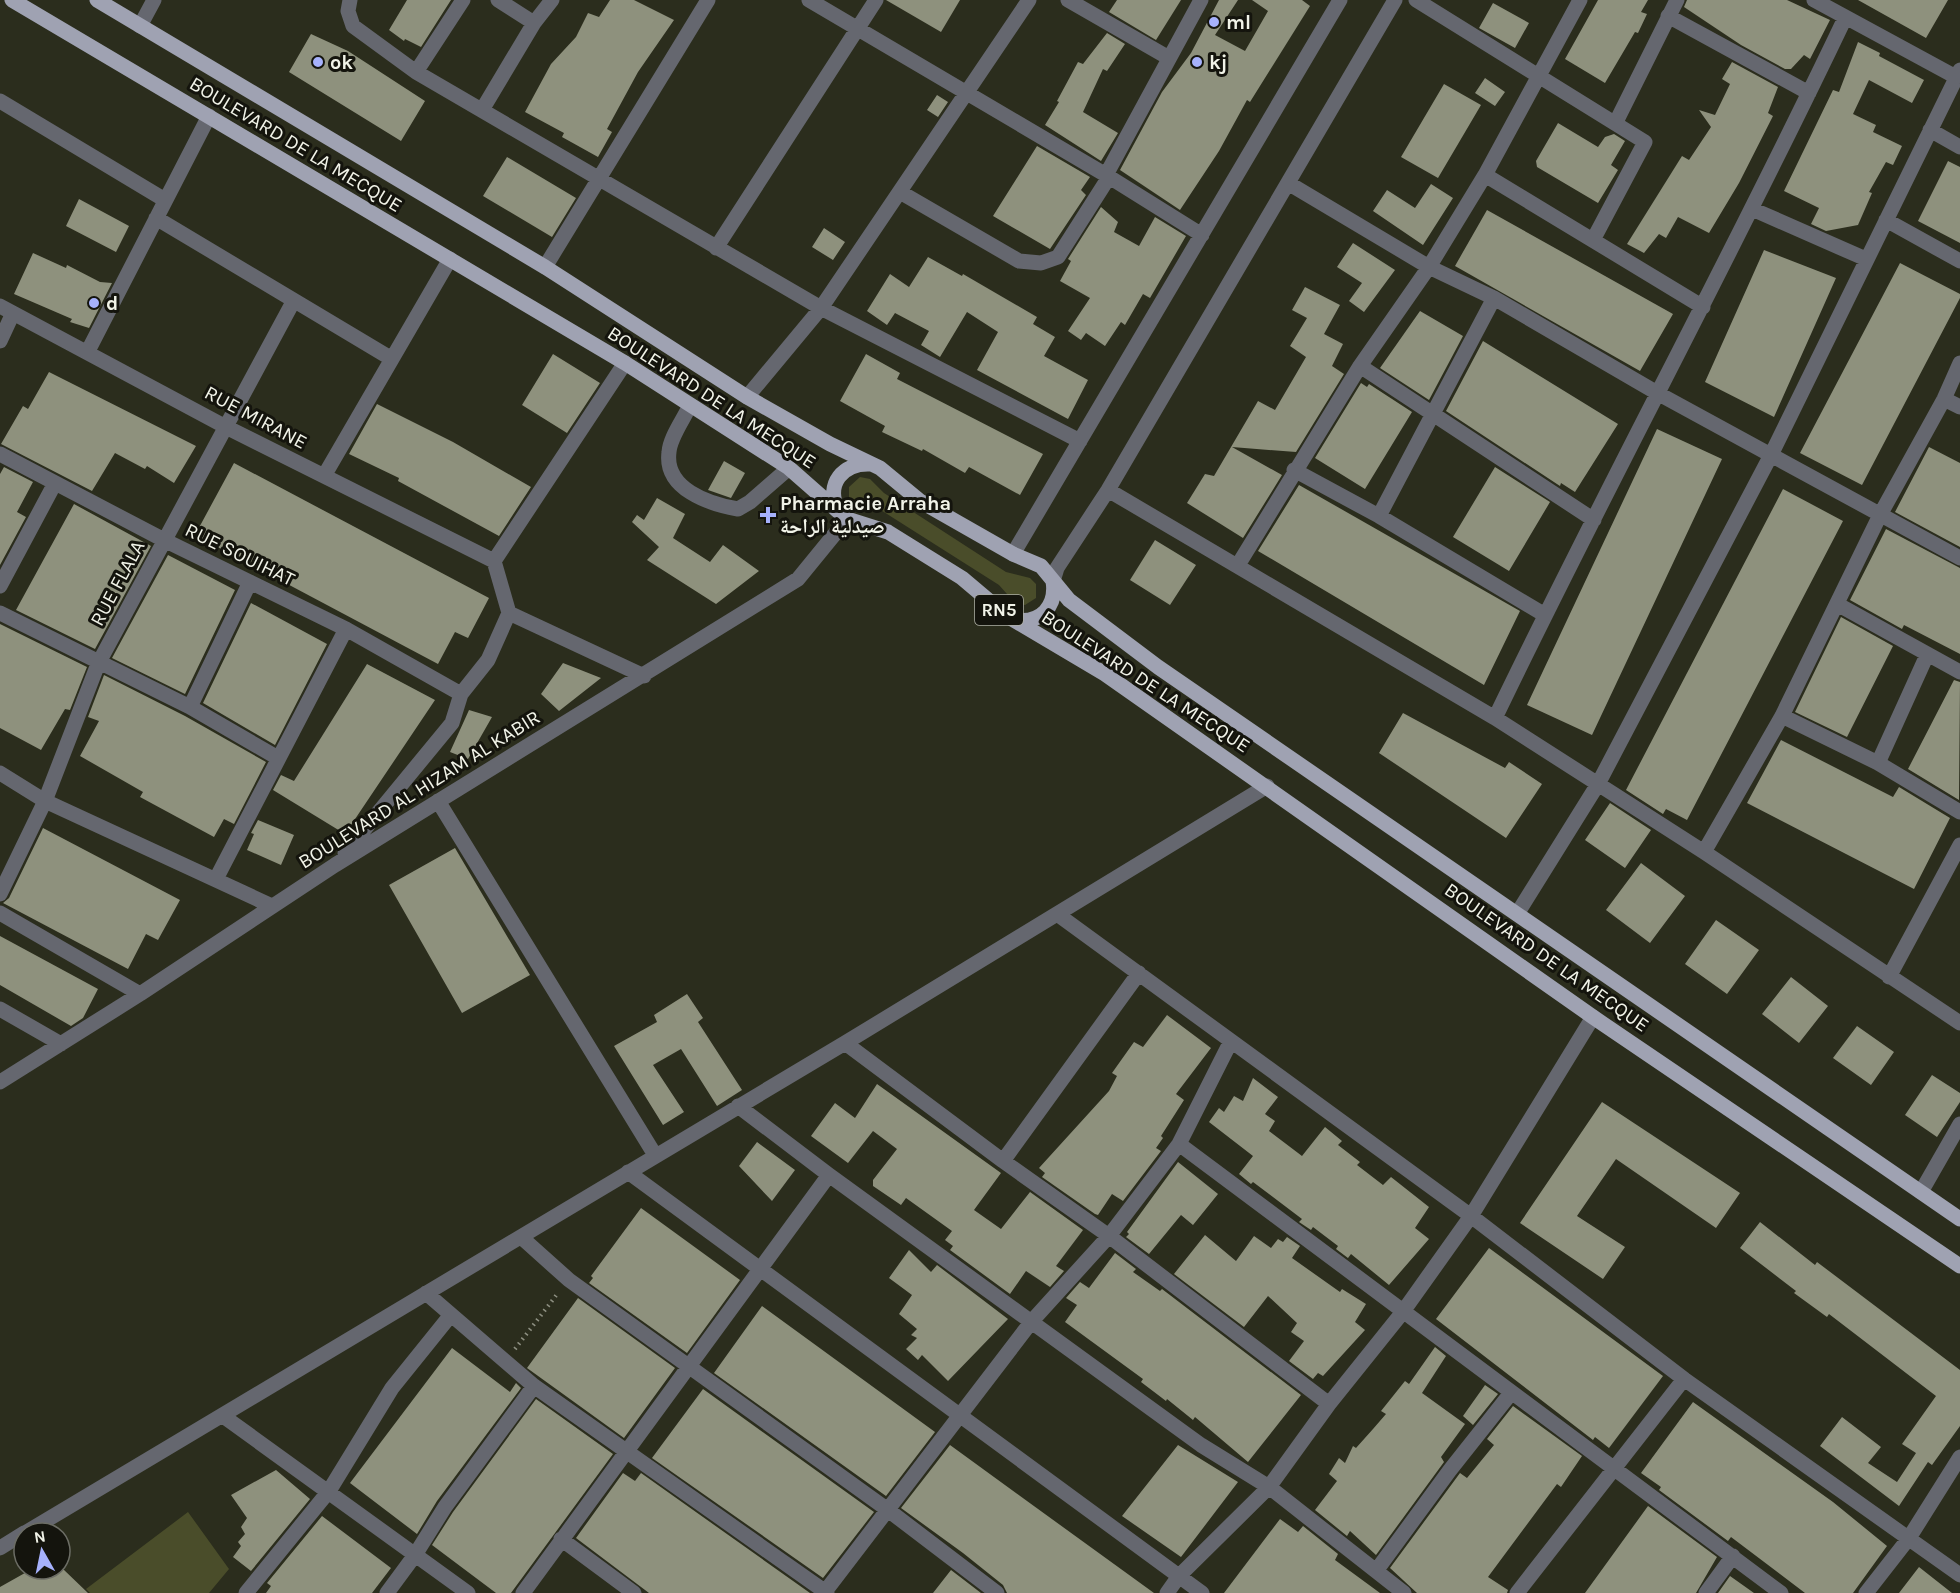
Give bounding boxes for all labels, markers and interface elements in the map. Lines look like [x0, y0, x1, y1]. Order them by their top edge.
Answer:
place label: ml [1226, 11, 1251, 34]
marker: ml [1207, 15, 1221, 29]
place label: ok [330, 51, 353, 74]
place label: kj [1209, 51, 1227, 74]
marker: ok [311, 55, 325, 69]
marker: kj [1190, 55, 1204, 69]
street label: BOULEVARD DE LA MECQUE [185, 72, 406, 217]
place label: d [106, 292, 118, 315]
marker: d [87, 296, 101, 310]
street label: BOULEVARD DE LA MECQUE [603, 321, 820, 473]
street label: RUE MIRANE [201, 381, 311, 454]
place label: Pharmacie Arraha صيدلية الراحة [780, 492, 951, 538]
marker: Pharmacie Arraha صيدلية الراحة [761, 508, 775, 522]
street label: RUE SOUIHAT [181, 518, 298, 591]
street label: RUE FLALA [85, 537, 150, 630]
road number: RN5 [975, 595, 1023, 625]
street label: BOULEVARD DE LA MECQUE [1037, 605, 1254, 757]
street label: BOULEVARD AL HIZAM AL KABIR [294, 705, 544, 873]
street label: BOULEVARD DE LA MECQUE [1440, 878, 1653, 1037]
north arrow [12, 1521, 72, 1581]
text: N [33, 1526, 47, 1547]

